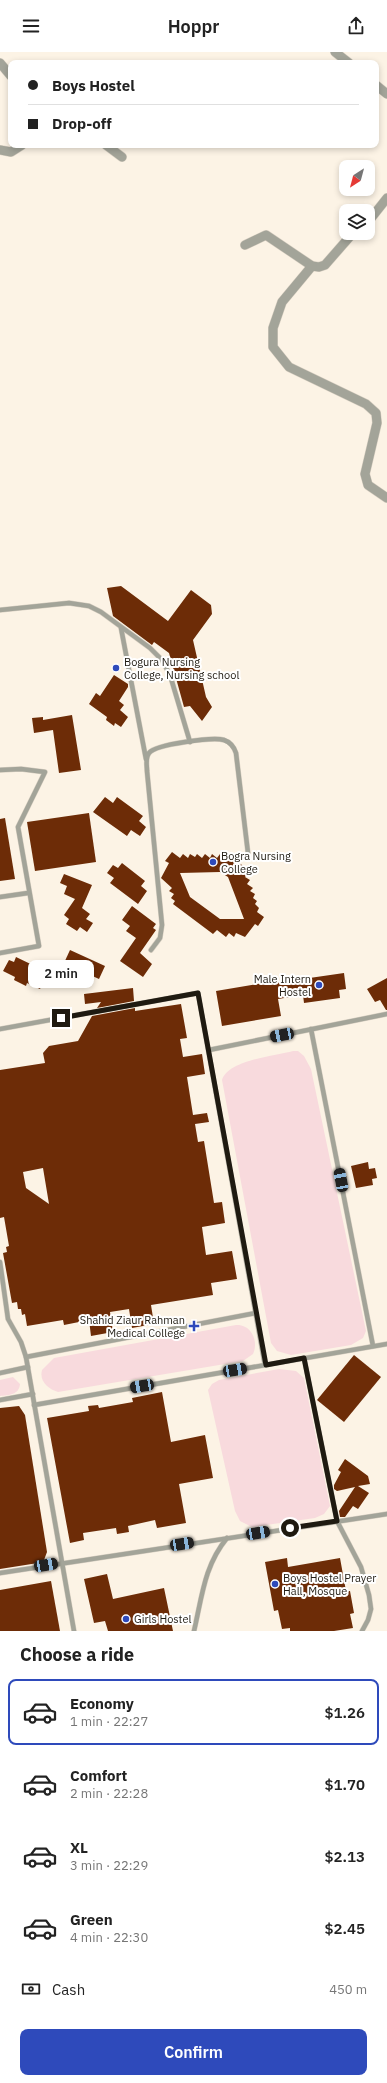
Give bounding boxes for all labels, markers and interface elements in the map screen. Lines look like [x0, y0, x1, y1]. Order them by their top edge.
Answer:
icon: menu [20, 15, 42, 37]
text: Hoppr [168, 15, 219, 38]
icon: share [345, 15, 367, 37]
text: Boys Hostel [52, 76, 135, 95]
text: Drop-off [52, 114, 112, 133]
north arrow [339, 160, 375, 196]
map controls [339, 160, 375, 240]
button: layers [339, 204, 375, 240]
place label: Bogura Nursing College, Nursing school [124, 655, 239, 682]
marker: Bogura Nursing College, Nursing school [111, 663, 121, 673]
place label: Bogra Nursing College [221, 849, 291, 876]
marker: Bogra Nursing College [208, 857, 218, 867]
callout: 2 min [28, 960, 94, 988]
text: 2 min [44, 965, 78, 982]
place label: Male Intern Hostel [254, 972, 311, 999]
marker: Male Intern Hostel [314, 980, 324, 990]
route end [52, 1009, 70, 1027]
car [269, 1027, 295, 1043]
car [333, 1167, 349, 1193]
place label: Shahid Ziaur Rahman Medical College [80, 1313, 185, 1340]
marker: Shahid Ziaur Rahman Medical College [188, 1320, 200, 1332]
car [222, 1362, 248, 1378]
car [129, 1378, 155, 1394]
route start [281, 1519, 299, 1537]
car [245, 1525, 271, 1541]
car [169, 1536, 195, 1552]
car [33, 1557, 59, 1573]
place label: Boys Hostel Prayer Hall, Mosque [283, 1571, 376, 1598]
marker: Boys Hostel Prayer Hall, Mosque [270, 1579, 280, 1589]
place label: Girls Hostel [134, 1612, 191, 1626]
marker: Girls Hostel [121, 1614, 131, 1624]
text: Choose a ride [20, 1643, 134, 1666]
icon: car [22, 1694, 58, 1730]
text: Economy [70, 1694, 134, 1713]
text: $1.26 [325, 1703, 365, 1722]
text: 1 min · 22:27 [70, 1713, 148, 1730]
icon: car [22, 1766, 58, 1802]
text: Comfort [70, 1766, 127, 1785]
text: $1.70 [325, 1775, 365, 1794]
text: 2 min · 22:28 [70, 1785, 148, 1802]
icon: car [22, 1838, 58, 1874]
text: XL [70, 1838, 88, 1857]
text: $2.13 [325, 1847, 365, 1866]
text: 3 min · 22:29 [70, 1857, 148, 1874]
icon: car [22, 1910, 58, 1946]
text: Green [70, 1910, 113, 1929]
text: $2.45 [325, 1919, 365, 1938]
text: 4 min · 22:30 [70, 1929, 148, 1946]
icon: cash [20, 1978, 42, 2000]
text: Cash [52, 1980, 85, 1999]
text: 450 m [329, 1981, 367, 1998]
button: Confirm [20, 2029, 367, 2075]

